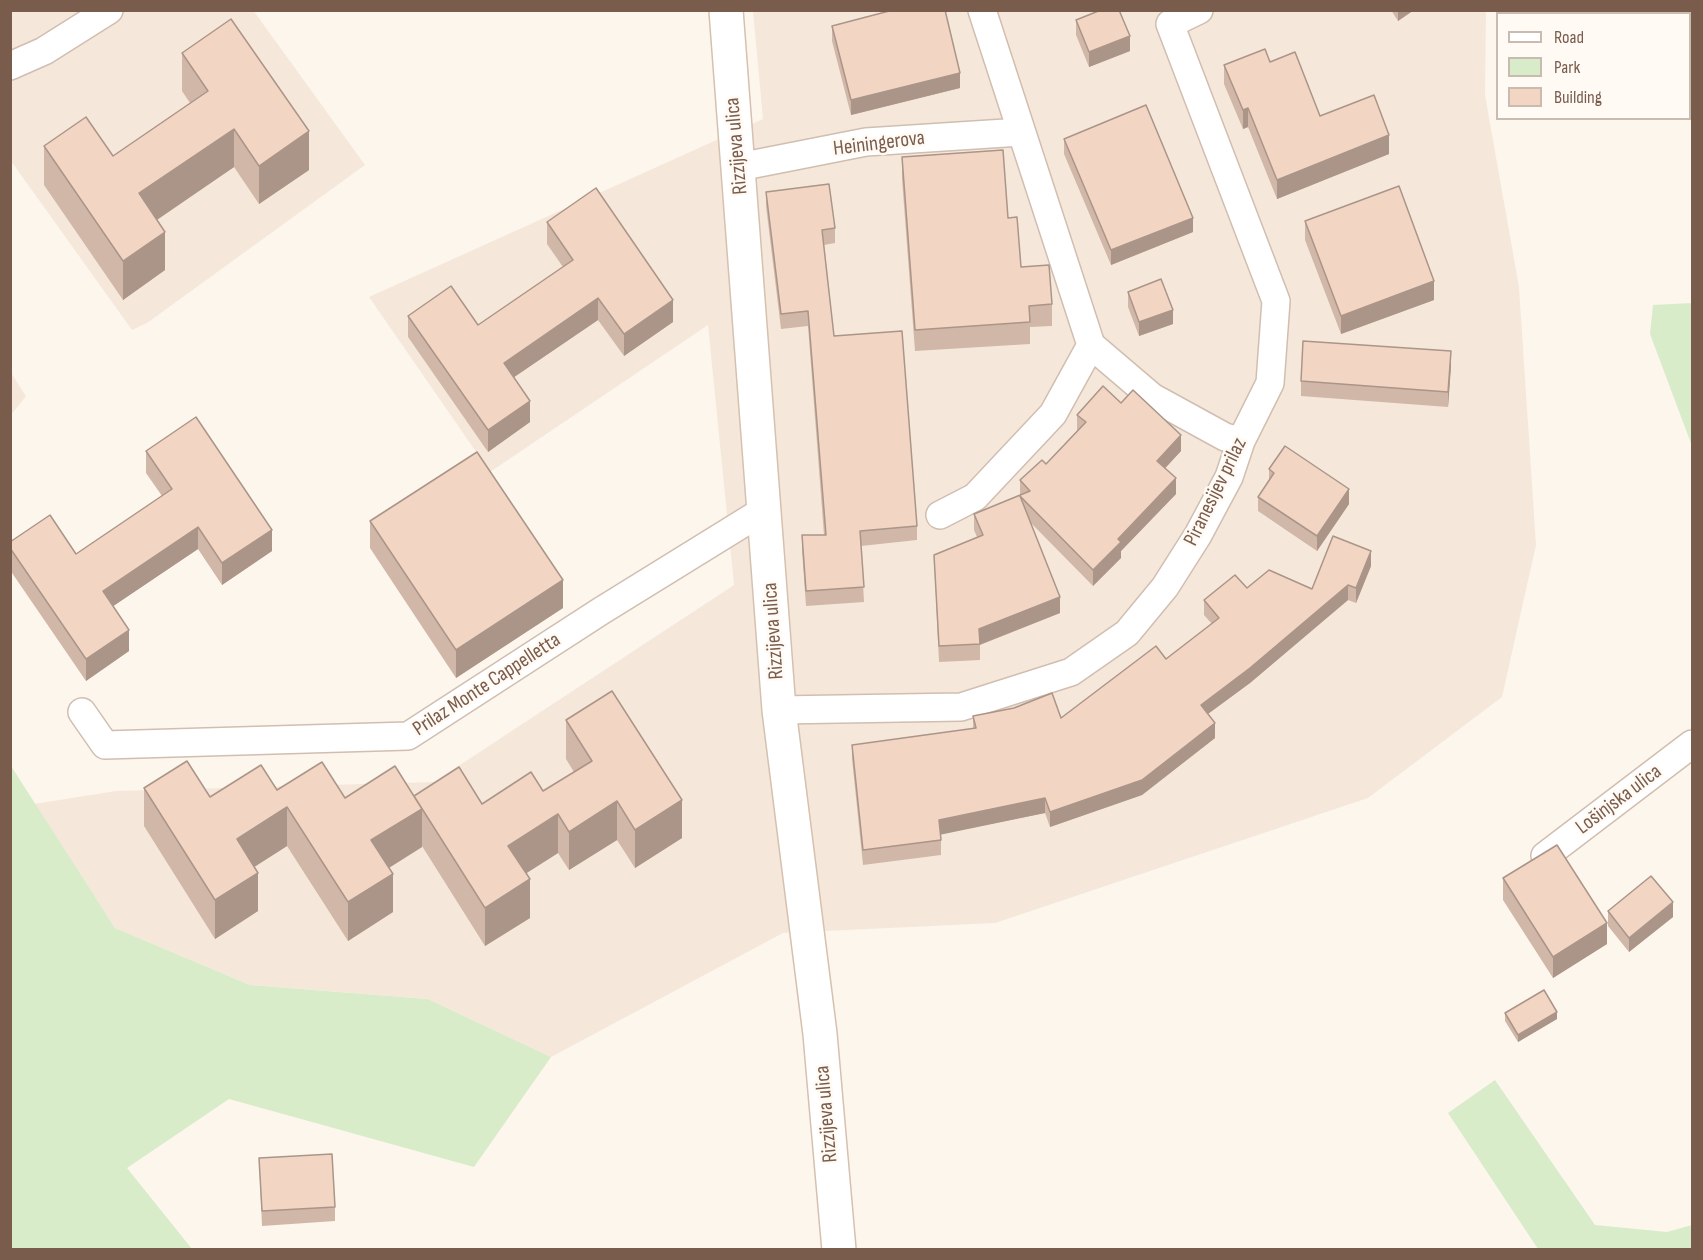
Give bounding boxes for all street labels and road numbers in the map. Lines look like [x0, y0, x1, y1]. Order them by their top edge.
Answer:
street label: Rizzijeva ulica [720, 97, 754, 195]
street label: Heiningerova [832, 126, 926, 162]
street label: Piranesijev prilaz [1179, 434, 1253, 550]
street label: Rizzijeva ulica [758, 582, 790, 680]
street label: Prilaz Monte Cappelletta [409, 628, 565, 742]
street label: Lošinjska ulica [1571, 760, 1667, 840]
street label: Rizzijeva ulica [810, 1065, 844, 1163]

